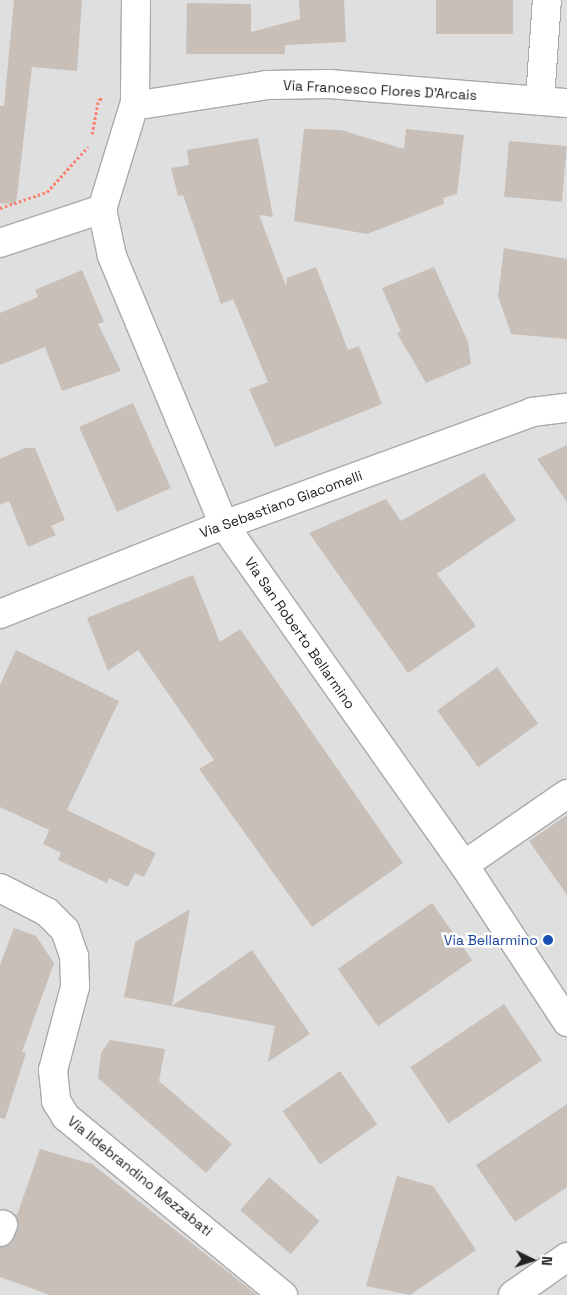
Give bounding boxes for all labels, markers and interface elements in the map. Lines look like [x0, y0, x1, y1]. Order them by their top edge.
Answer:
street label: Via Francesco Flores D'Arcais [283, 77, 477, 103]
street label: Via Sebastiano Giacomelli [197, 467, 365, 541]
street label: Via San Roberto Bellarmino [241, 554, 359, 712]
place label: Via Bellarmino [444, 932, 538, 948]
marker: Via Bellarmino [542, 934, 554, 946]
street label: Via Ildebrandino Mezzabati [64, 1112, 216, 1240]
north arrow [507, 1235, 557, 1285]
text: N [538, 1256, 556, 1266]

